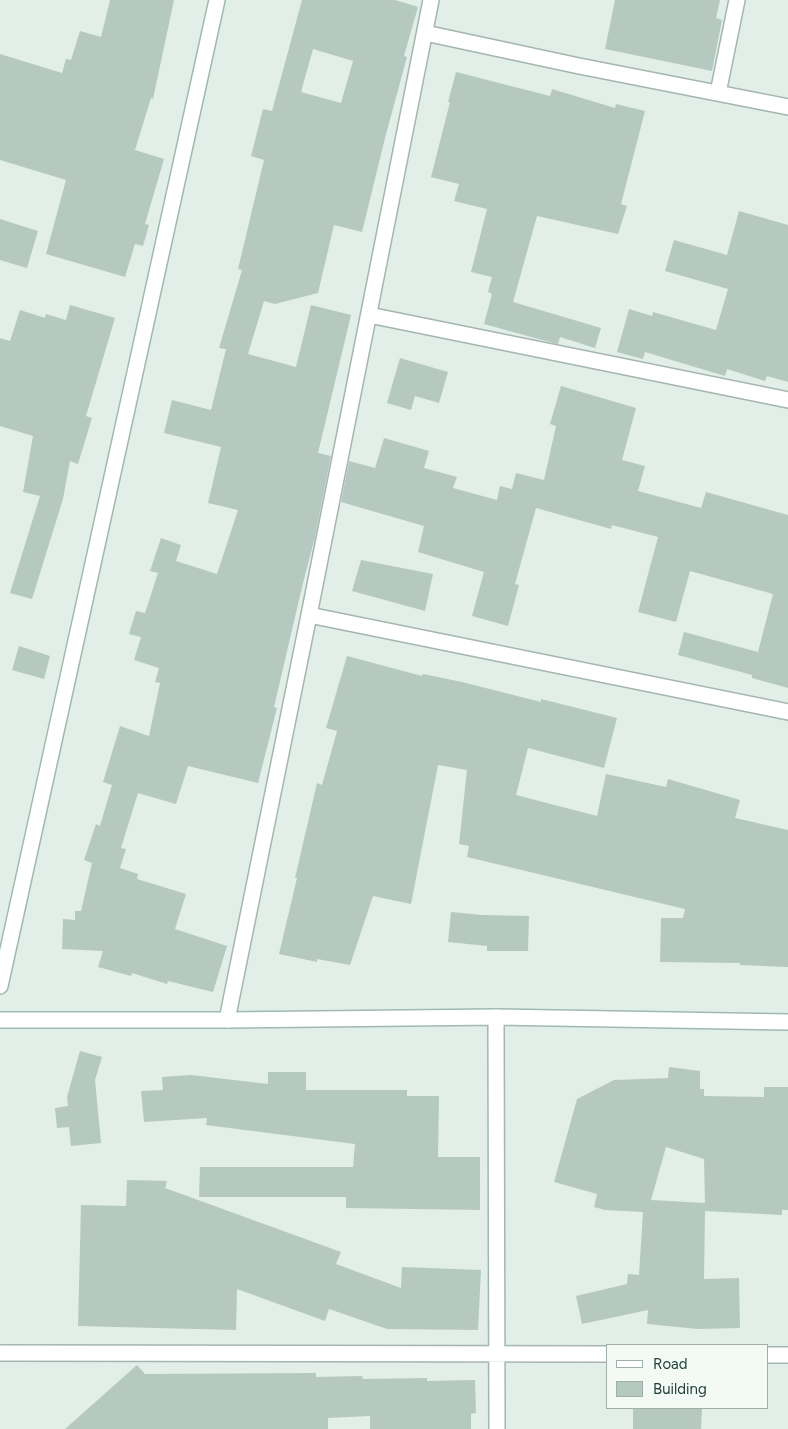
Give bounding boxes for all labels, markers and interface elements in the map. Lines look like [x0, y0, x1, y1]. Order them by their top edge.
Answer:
legend [606, 1344, 768, 1409]
text: Road [653, 1355, 688, 1373]
text: Building [653, 1380, 707, 1398]

